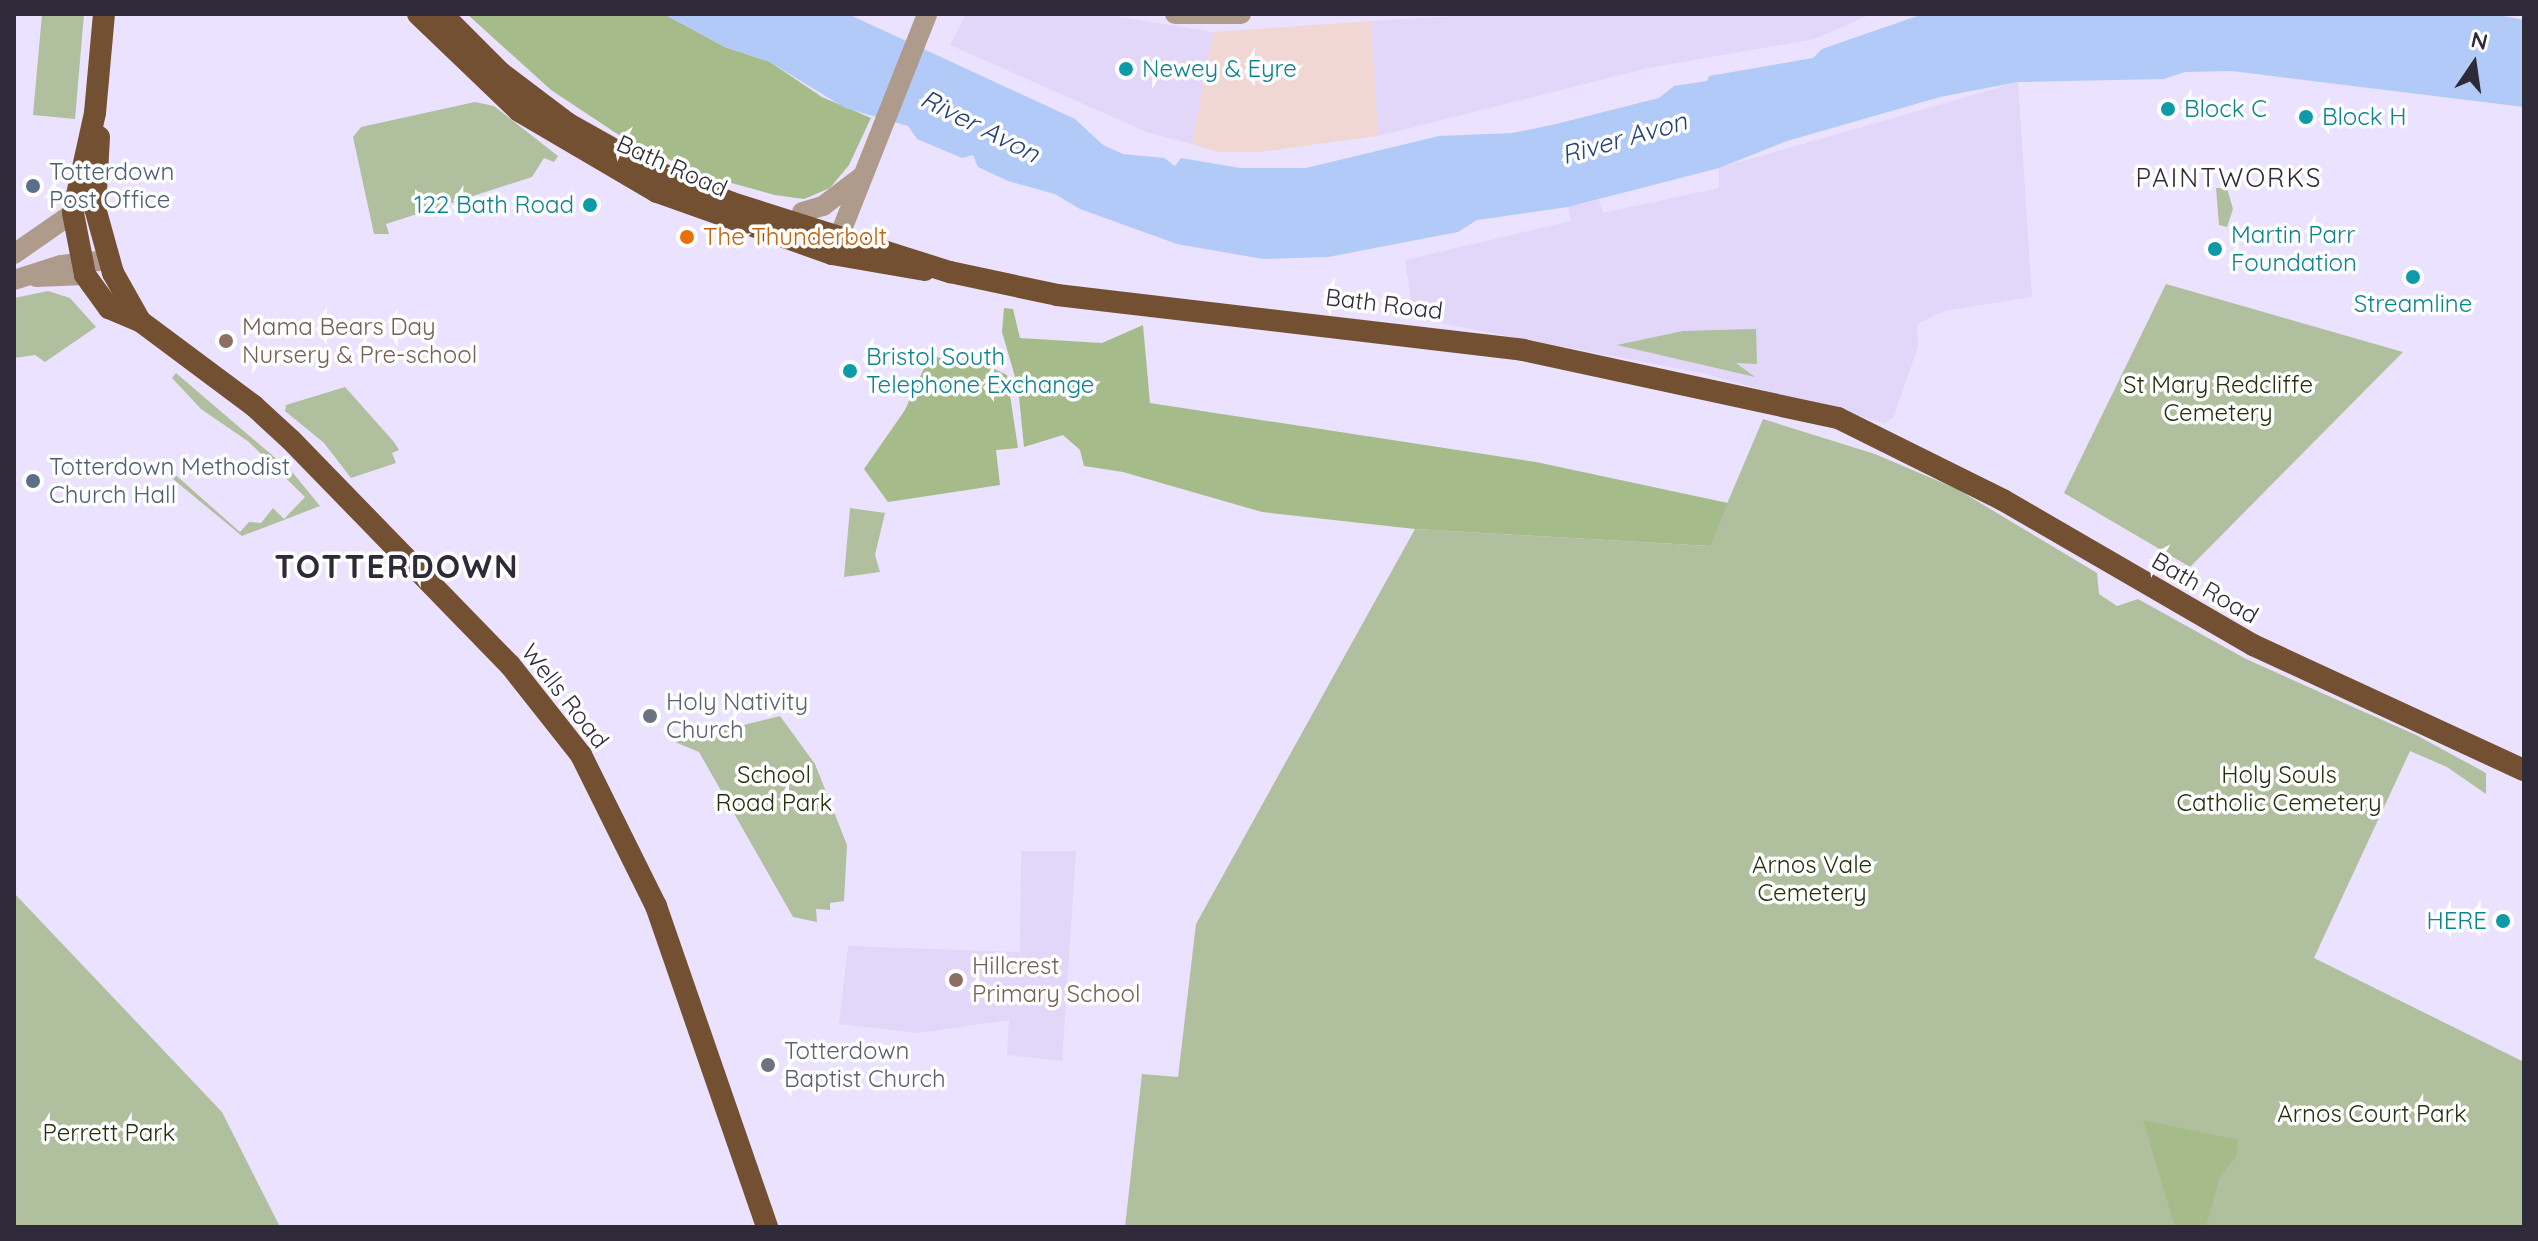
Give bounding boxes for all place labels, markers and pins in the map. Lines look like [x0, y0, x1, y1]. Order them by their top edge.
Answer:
place label: Newey & Eyre [1142, 55, 1297, 83]
marker: Newey & Eyre [1117, 60, 1135, 78]
place label: Block C [2184, 95, 2267, 123]
marker: Block C [2159, 100, 2177, 118]
place label: Block H [2322, 103, 2406, 131]
marker: Block H [2297, 108, 2315, 126]
place label: Totterdown Post Office [49, 158, 174, 214]
marker: Totterdown Post Office [24, 177, 42, 195]
place label: 122 Bath Road [414, 191, 574, 219]
marker: 122 Bath Road [581, 196, 599, 214]
place label: Martin Parr Foundation [2231, 221, 2357, 277]
place label: The Thunderbolt [703, 223, 887, 251]
marker: The Thunderbolt [678, 228, 696, 246]
marker: Martin Parr Foundation [2206, 240, 2224, 258]
marker: Streamline [2404, 268, 2422, 286]
place label: Streamline [2354, 290, 2472, 318]
place label: Mama Bears Day Nursery & Pre-school [242, 313, 477, 369]
marker: Mama Bears Day Nursery & Pre-school [217, 332, 235, 350]
place label: Bristol South Telephone Exchange [866, 343, 1094, 399]
marker: Bristol South Telephone Exchange [841, 362, 859, 380]
place label: Totterdown Methodist Church Hall [49, 453, 290, 509]
marker: Totterdown Methodist Church Hall [24, 472, 42, 490]
place label: Holy Nativity Church [666, 688, 808, 744]
marker: Holy Nativity Church [641, 707, 659, 725]
place label: HERE [2426, 907, 2487, 935]
marker: HERE [2494, 912, 2512, 930]
place label: Hillcrest Primary School [972, 952, 1141, 1008]
marker: Hillcrest Primary School [947, 971, 965, 989]
place label: Totterdown Baptist Church [784, 1037, 946, 1093]
marker: Totterdown Baptist Church [759, 1056, 777, 1074]

